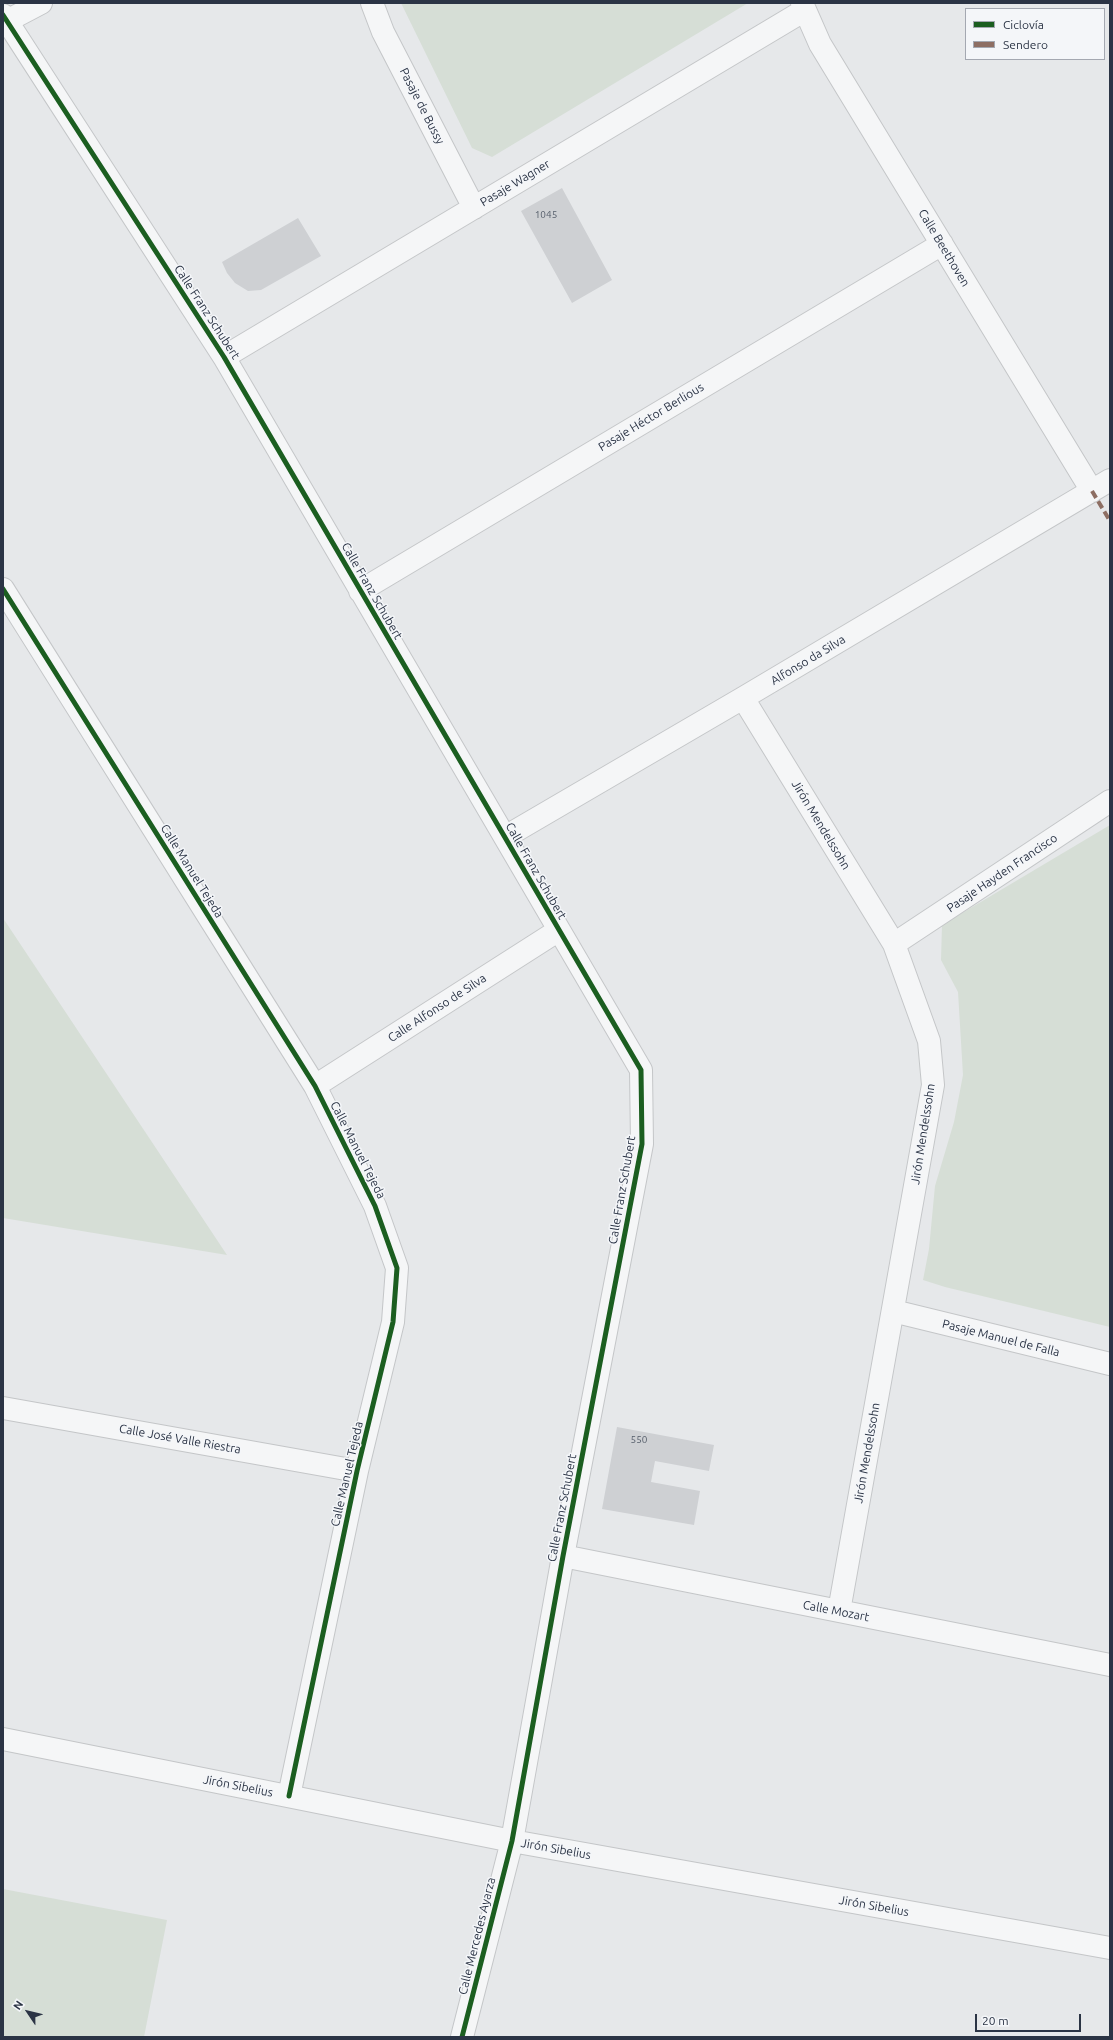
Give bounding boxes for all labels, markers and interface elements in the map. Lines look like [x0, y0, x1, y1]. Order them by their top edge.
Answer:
legend [965, 8, 1105, 60]
text: Ciclovía [1003, 18, 1044, 31]
text: Sendero [1003, 38, 1048, 51]
street label: Pasaje de Bussy [397, 65, 447, 147]
street label: Pasaje Wagner [477, 157, 553, 209]
street label: Calle Beethoven [915, 207, 973, 289]
house number: 1045 [535, 209, 557, 221]
street label: Calle Franz Schubert [171, 262, 243, 362]
street label: Pasaje Héctor Berlious [596, 380, 706, 454]
street label: Calle Franz Schubert [338, 540, 406, 642]
street label: Alfonso da Silva [768, 632, 848, 688]
street label: Jirón Mendelssohn [789, 778, 853, 872]
street label: Calle Franz Schubert [502, 820, 570, 922]
street label: Calle Manuel Tejeda [157, 822, 227, 920]
street label: Pasaje Hayden Francisco [944, 831, 1060, 915]
street label: Calle Alfonso de Silva [385, 971, 489, 1045]
street label: Jirón Mendelssohn [908, 1083, 938, 1185]
street label: Calle Manuel Tejeda [327, 1099, 389, 1201]
street label: Calle Franz Schubert [605, 1135, 639, 1245]
street label: Pasaje Manuel de Falla [941, 1316, 1061, 1360]
street label: Jirón Mendelssohn [851, 1402, 883, 1504]
street label: Calle Manuel Tejeda [328, 1420, 366, 1528]
street label: Calle José Valle Riestra [118, 1421, 242, 1457]
house number: 550 [631, 1434, 647, 1446]
street label: Calle Franz Schubert [544, 1453, 580, 1563]
street label: Calle Mozart [802, 1597, 870, 1625]
street label: Jirón Sibelius [202, 1772, 274, 1800]
street label: Jirón Sibelius [520, 1836, 592, 1862]
street label: Calle Mercedes Ayarza [455, 1876, 499, 1996]
street label: Jirón Sibelius [838, 1893, 910, 1919]
north arrow [8, 1992, 48, 2032]
text: N [11, 1998, 25, 2012]
scale bar [977, 2006, 1083, 2032]
text: 20 m [982, 2014, 1009, 2027]

